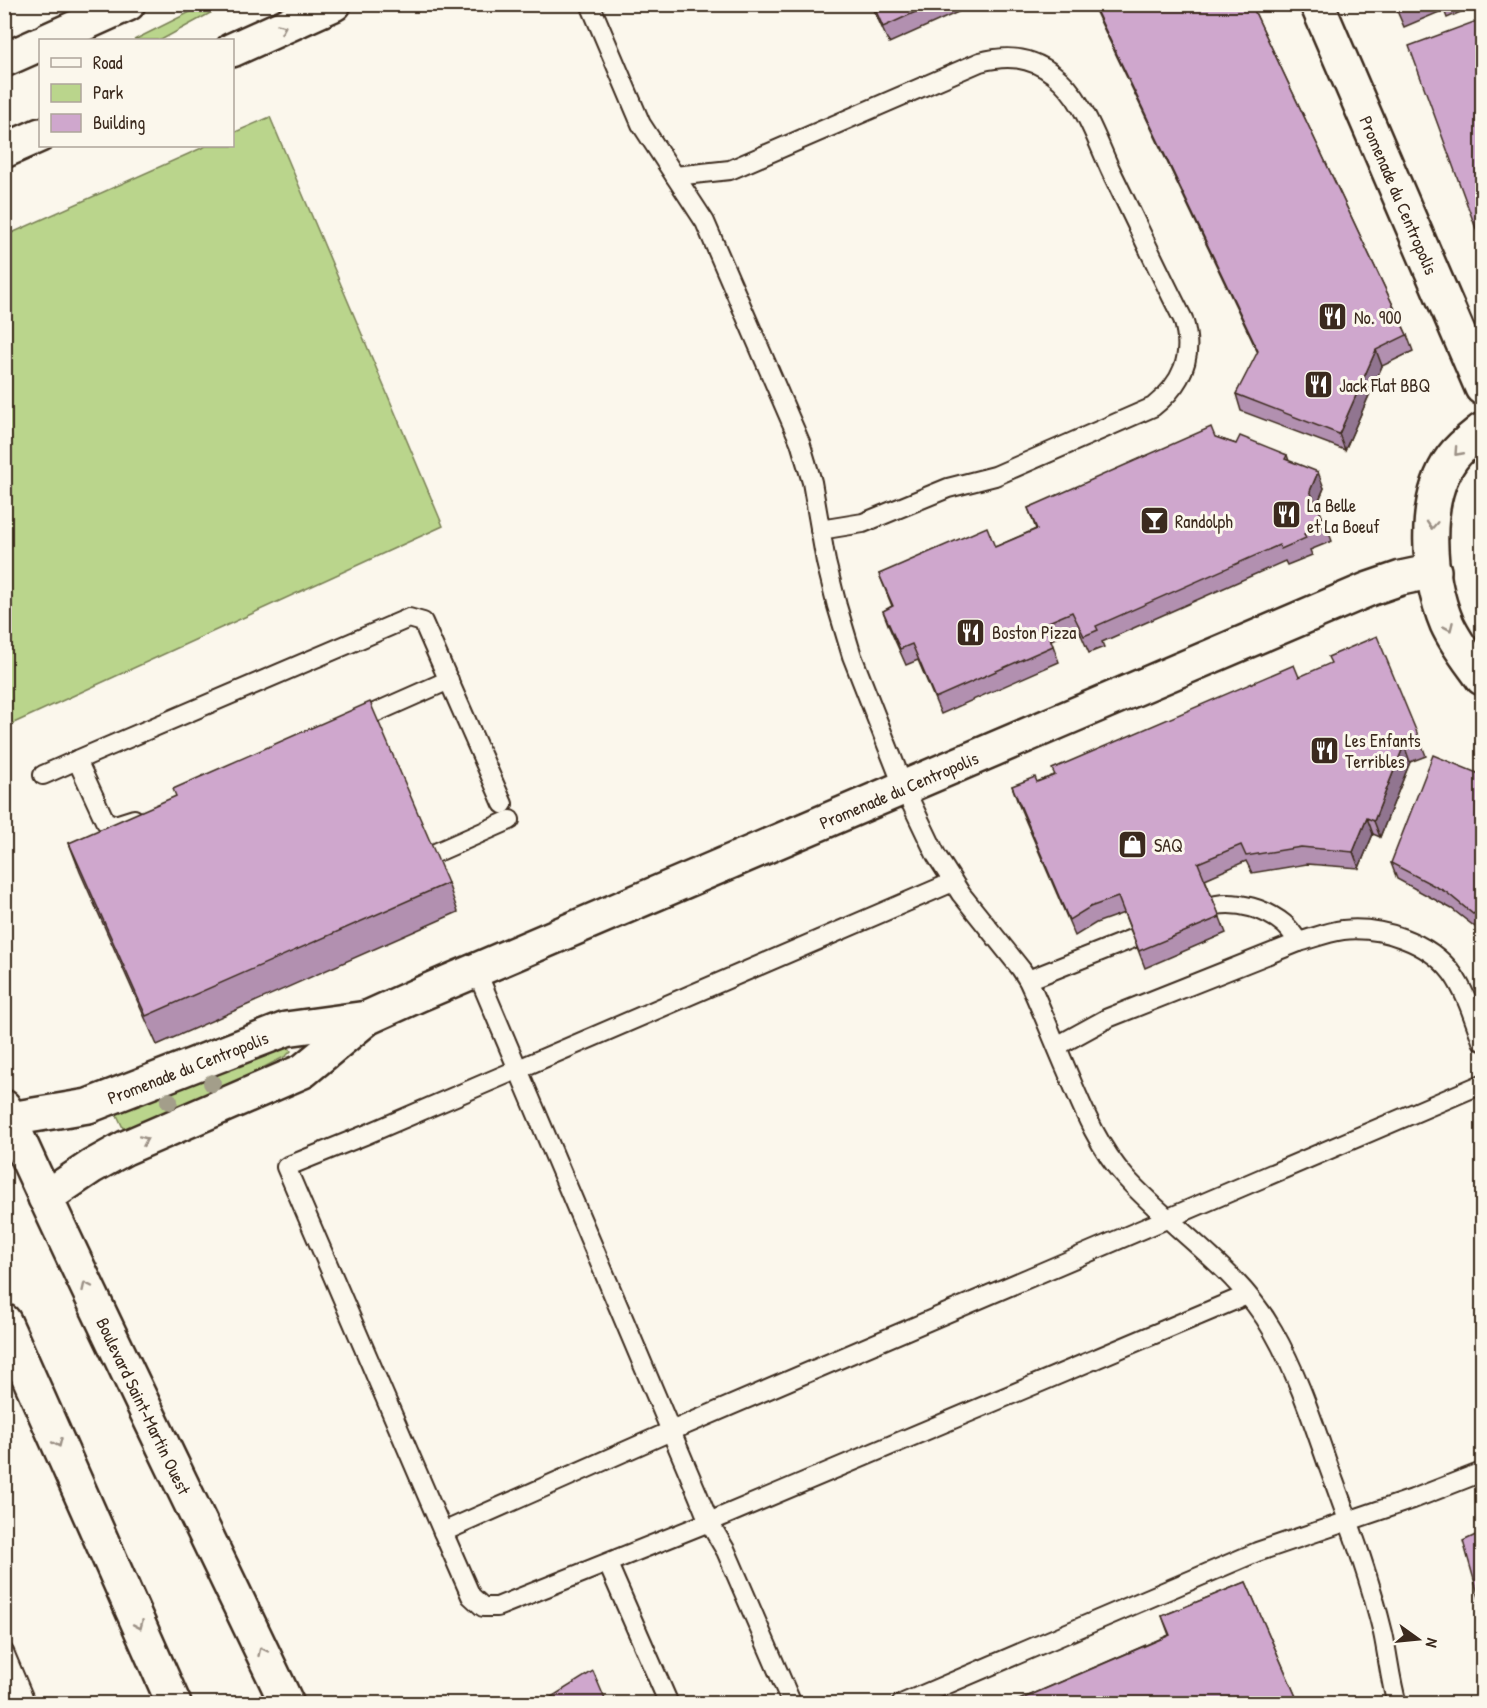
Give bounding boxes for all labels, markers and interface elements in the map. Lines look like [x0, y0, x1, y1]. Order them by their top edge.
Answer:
one-way arrow [275, 23, 286, 35]
legend [39, 39, 234, 147]
text: Road [93, 50, 123, 75]
text: Park [93, 80, 124, 105]
text: Building [93, 110, 145, 135]
street label: Promenade du Centropolis [1354, 112, 1444, 278]
restaurant icon: No. 900 [1317, 301, 1349, 333]
place label: No. 900 [1354, 305, 1402, 330]
restaurant icon: Jack Flat BBQ [1302, 369, 1334, 401]
place label: Jack Flat BBQ [1339, 373, 1430, 398]
one-way arrow [1454, 445, 1465, 456]
place label: La Belle et La Boeuf [1307, 493, 1380, 539]
restaurant icon: La Belle et La Boeuf [1270, 499, 1302, 531]
bar icon: Randolph [1138, 505, 1170, 537]
place label: Randolph [1175, 509, 1233, 534]
one-way arrow [1426, 521, 1439, 530]
restaurant icon: Boston Pizza [955, 616, 987, 648]
place label: Boston Pizza [992, 620, 1076, 645]
one-way arrow [1442, 620, 1454, 631]
place label: Les Enfants Terribles [1345, 728, 1421, 774]
restaurant icon: Les Enfants Terribles [1308, 734, 1340, 766]
street label: Promenade du Centropolis [815, 745, 982, 835]
shop icon: SAQ [1117, 829, 1149, 861]
place label: SAQ [1154, 833, 1183, 858]
street label: Promenade du Centropolis [104, 1025, 272, 1110]
one-way arrow [137, 1135, 148, 1147]
one-way arrow [81, 1282, 93, 1293]
street label: Boulevard Saint-Martin Ouest [91, 1313, 198, 1499]
one-way arrow [51, 1437, 63, 1448]
north arrow [1388, 1609, 1448, 1669]
one-way arrow [132, 1619, 144, 1630]
text: N [1421, 1636, 1444, 1650]
one-way arrow [258, 1646, 270, 1657]

